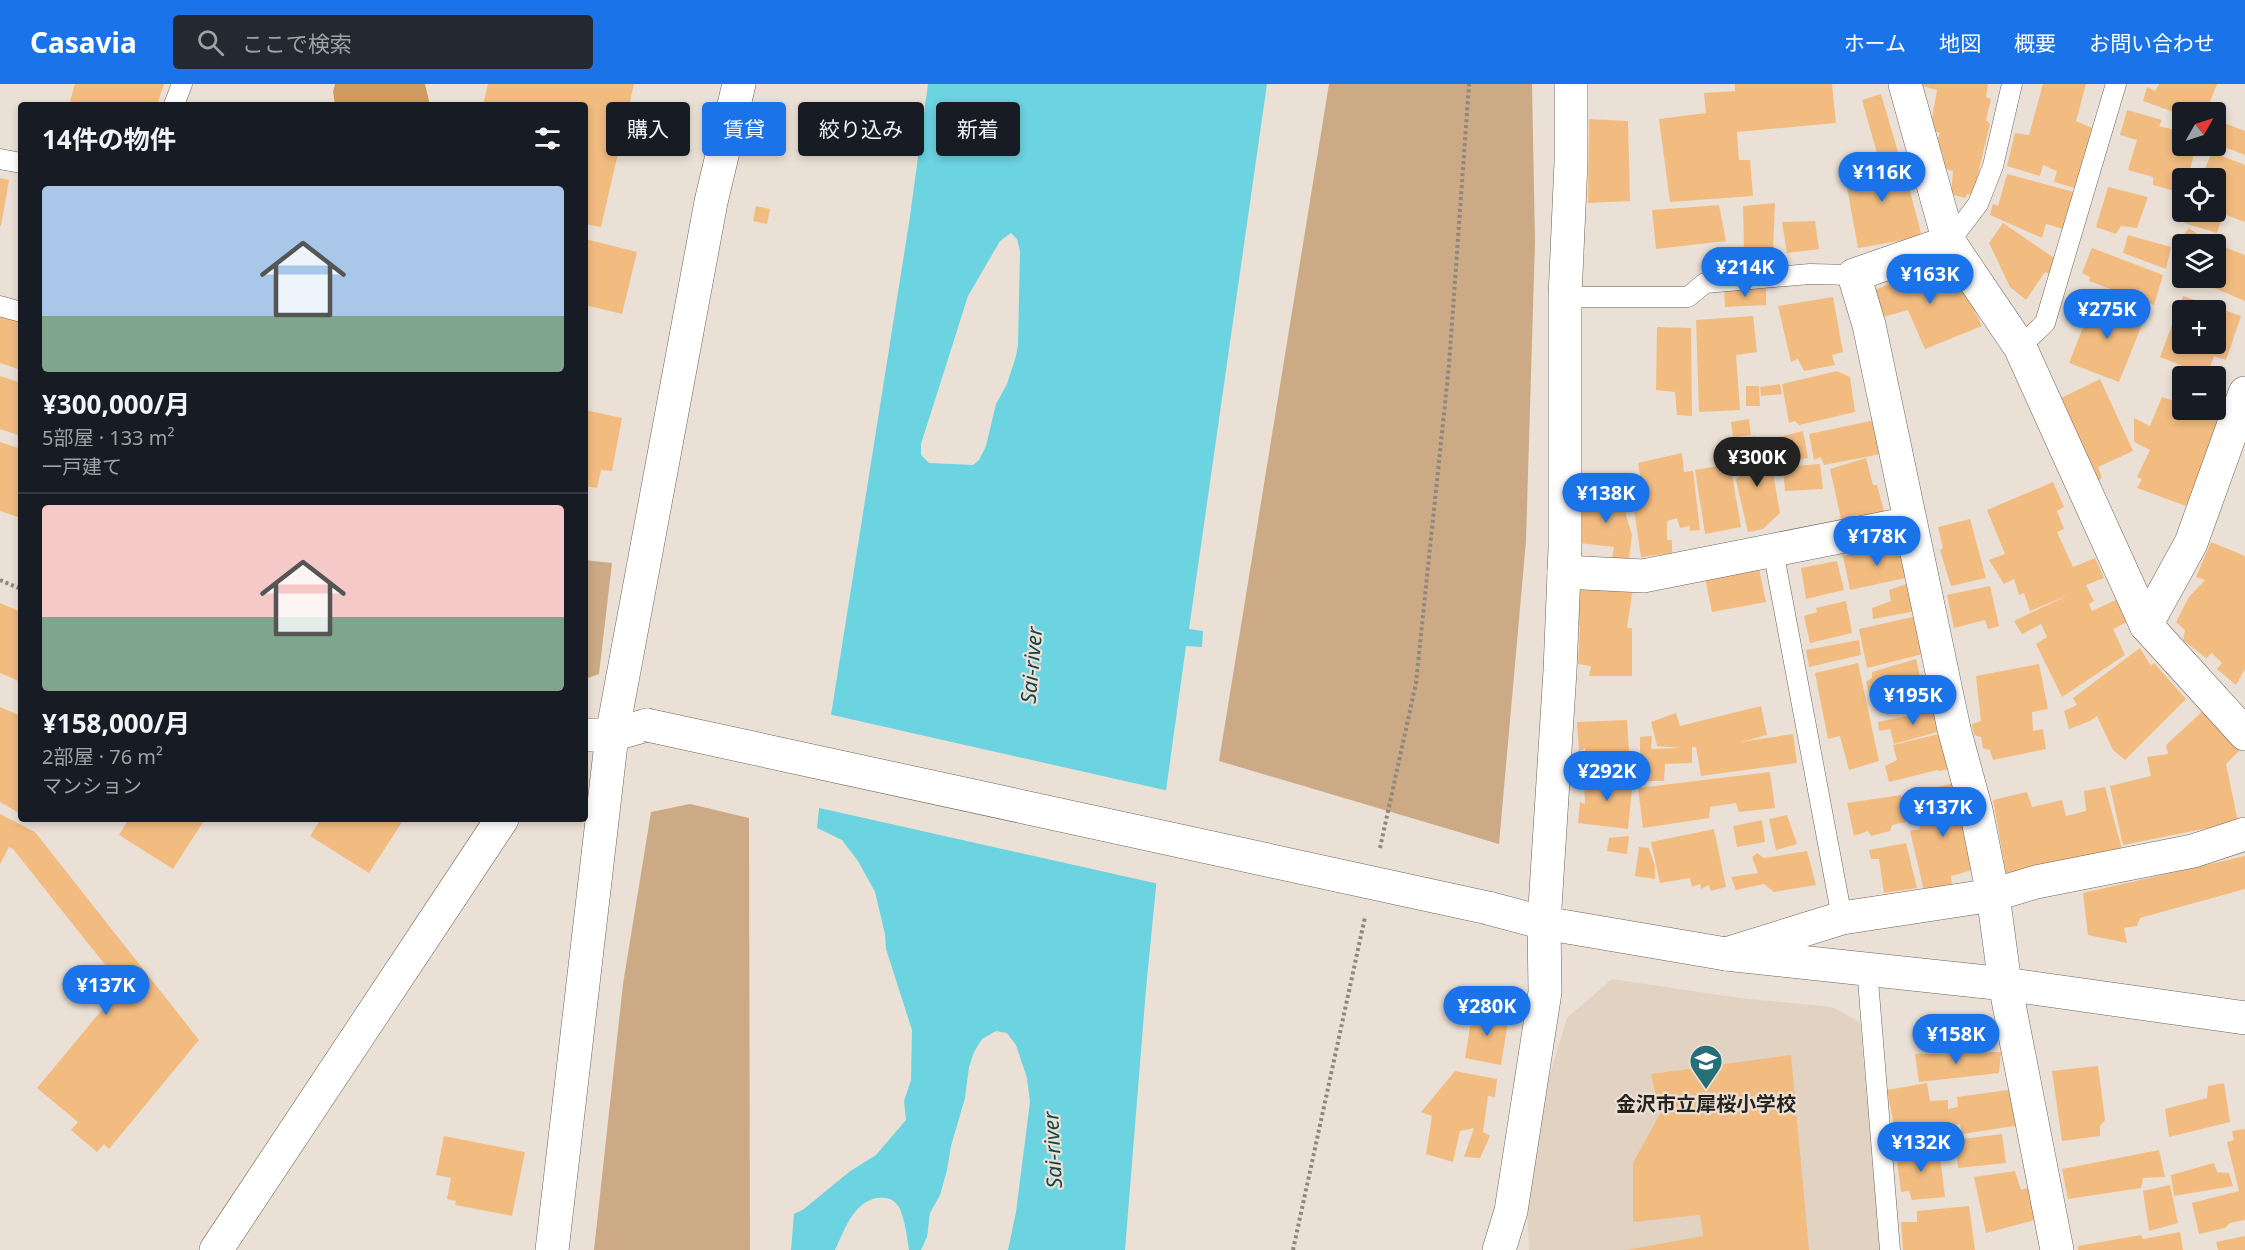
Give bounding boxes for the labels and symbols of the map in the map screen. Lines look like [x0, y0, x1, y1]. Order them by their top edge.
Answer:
north arrow [2172, 102, 2226, 156]
pin: ¥116K [1840, 152, 1924, 203]
pin: ¥214K [1703, 247, 1787, 298]
pin: ¥163K [1888, 254, 1972, 305]
pin: ¥275K [2065, 289, 2149, 340]
pin: ¥300K [1715, 437, 1799, 488]
pin: ¥138K [1564, 473, 1648, 524]
pin: ¥178K [1835, 516, 1919, 567]
water label: Sai-river [1014, 624, 1048, 705]
pin: ¥195K [1871, 675, 1955, 726]
pin: ¥292K [1565, 751, 1649, 802]
pin: ¥137K [1901, 787, 1985, 838]
pin: ¥137K [64, 965, 148, 1016]
pin: ¥280K [1445, 986, 1529, 1037]
pin: ¥158K [1914, 1014, 1998, 1065]
school or university icon: 金沢市立犀桜小学校 [1688, 1043, 1724, 1090]
place label: 金沢市立犀桜小学校 [1616, 1090, 1796, 1117]
water label: Sai-river [1036, 1109, 1068, 1189]
pin: ¥132K [1879, 1122, 1963, 1173]

